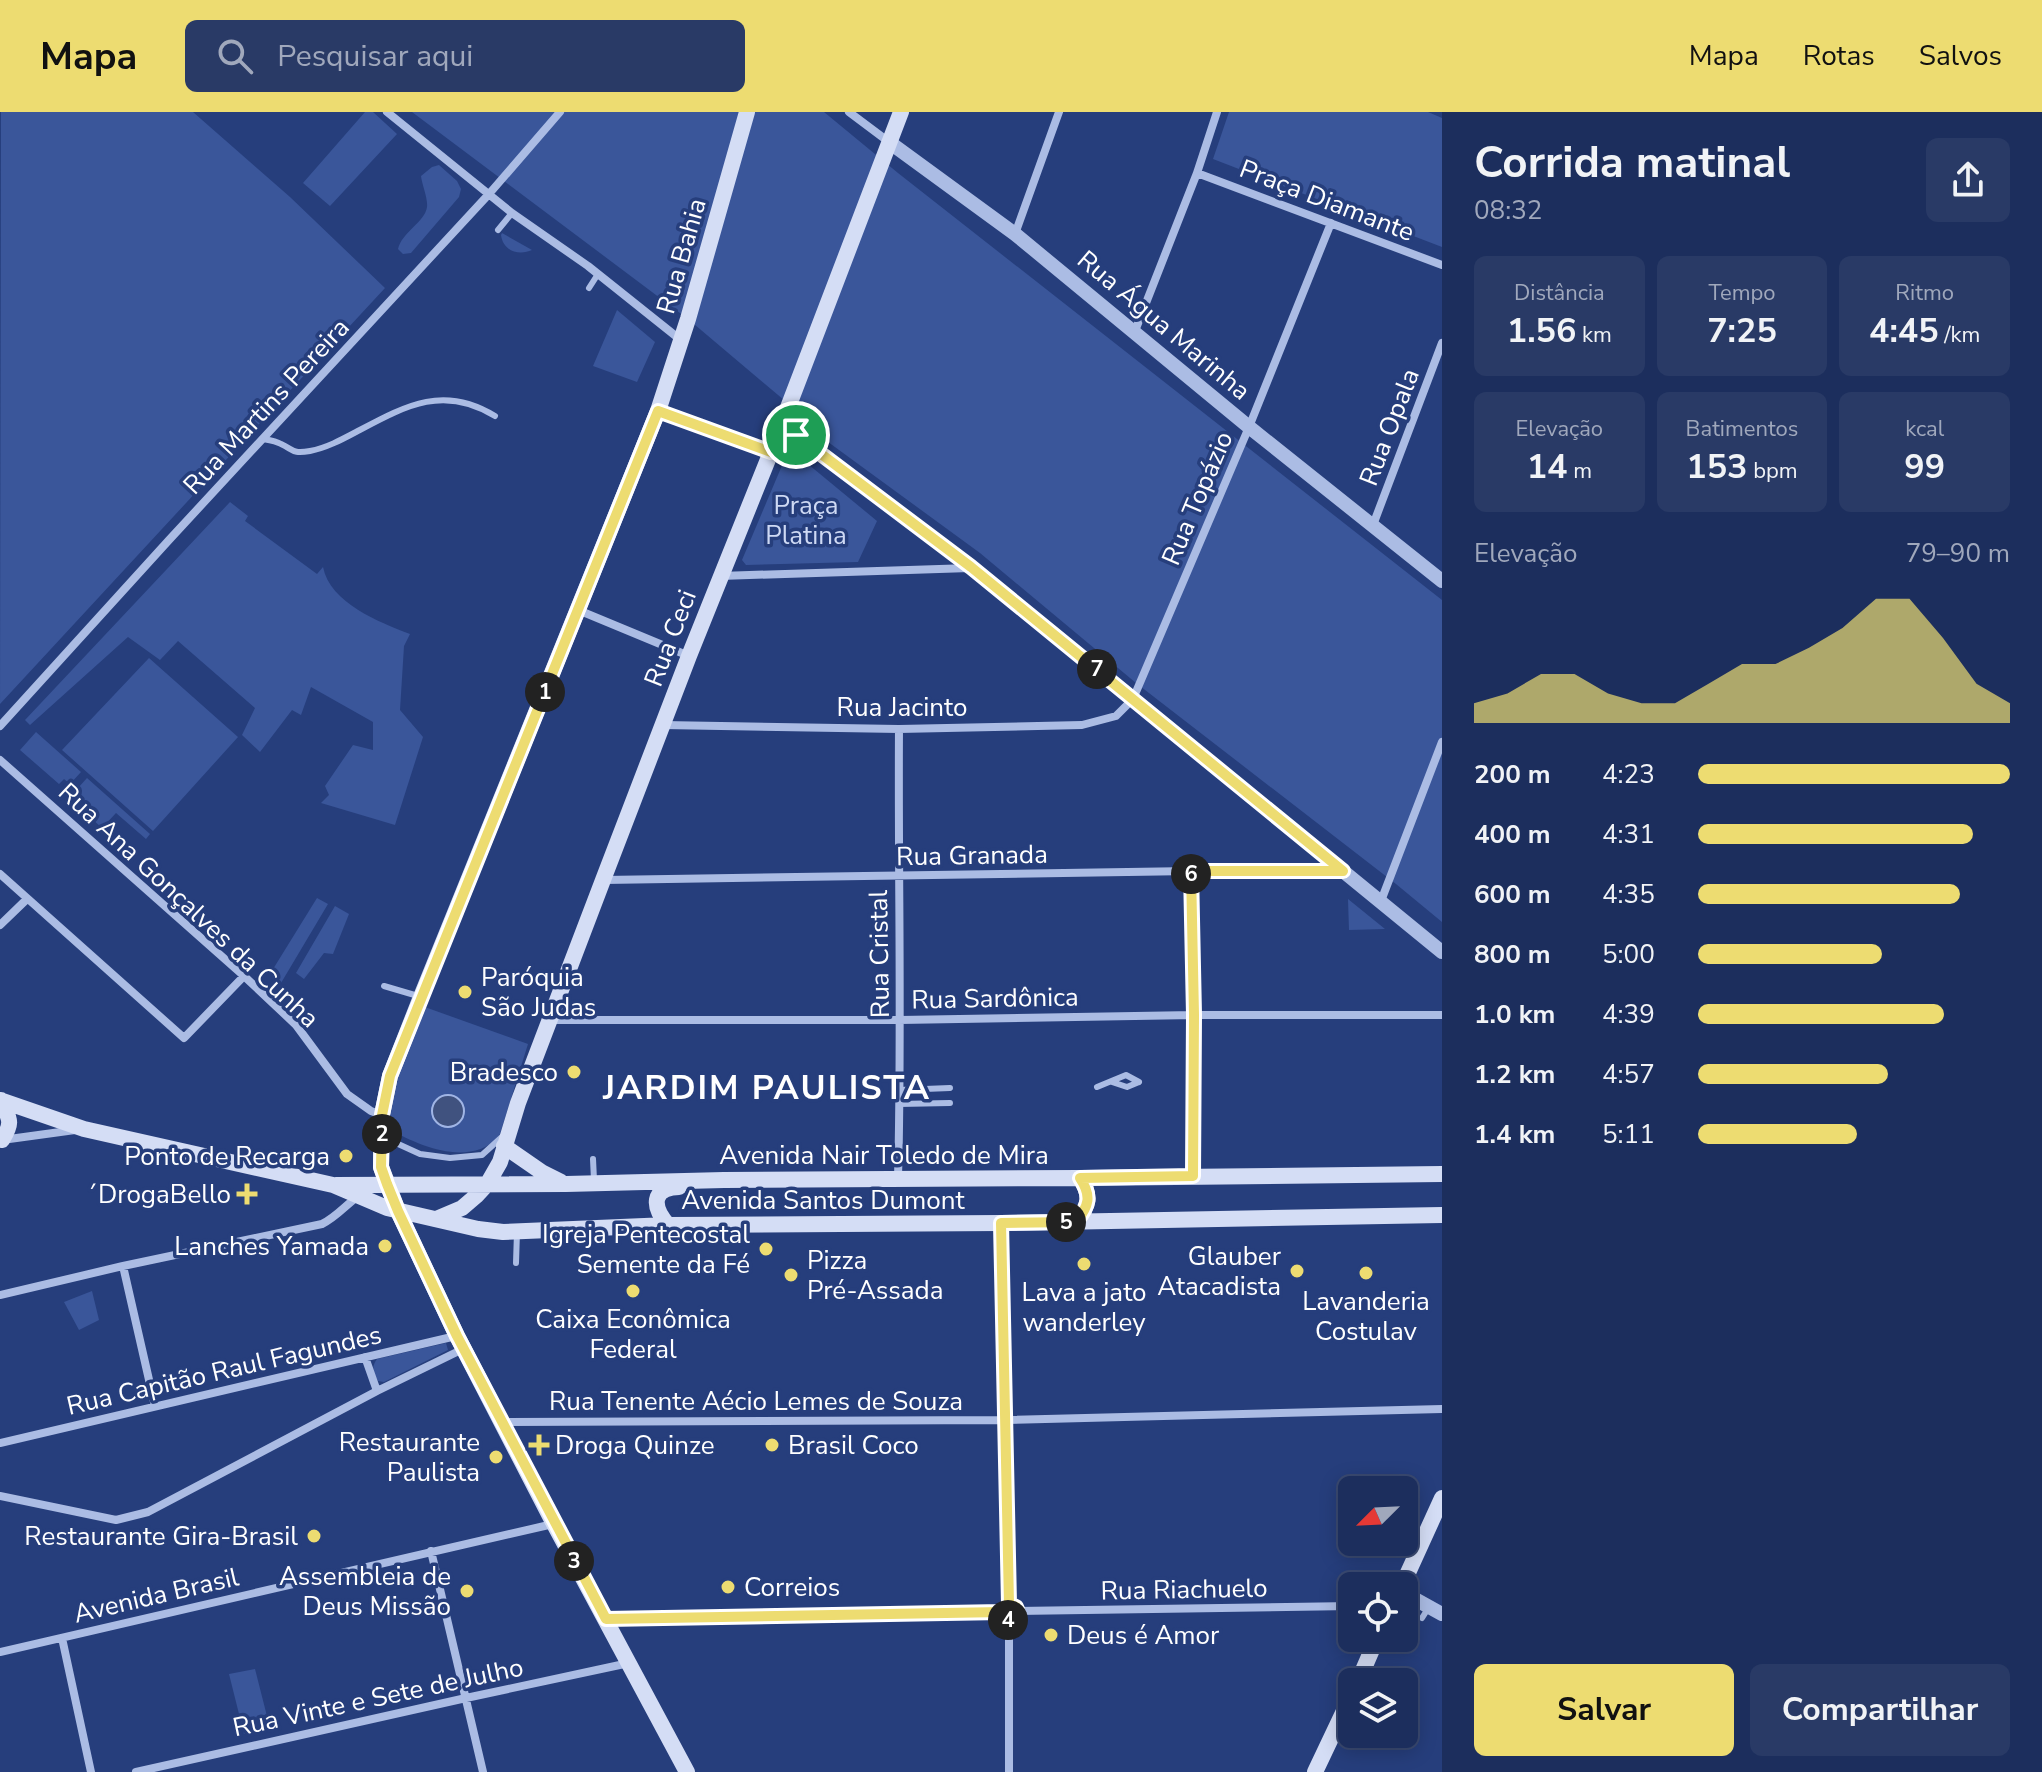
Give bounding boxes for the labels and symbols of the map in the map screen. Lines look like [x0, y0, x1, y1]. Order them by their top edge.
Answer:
street label: Praça Diamante [1235, 151, 1419, 250]
street label: Rua Bahia [648, 194, 715, 318]
street label: Rua Água Marinha [1070, 242, 1258, 408]
street label: Rua Martins Pereira [175, 311, 357, 502]
street label: Rua Opala [1351, 364, 1428, 491]
pin [762, 401, 830, 469]
street label: Rua Topázio [1154, 426, 1241, 570]
park label: Praça Platina [765, 488, 847, 553]
street label: Rua Ceci [636, 585, 705, 692]
pin: 7 [1077, 649, 1117, 689]
pin: 1 [525, 672, 565, 712]
street label: Rua Jacinto [837, 690, 967, 725]
street label: Rua Ana Gonçalves da Cunha [51, 775, 327, 1036]
street label: Rua Granada [896, 837, 1048, 874]
pin: 6 [1171, 854, 1211, 894]
street label: Rua Cristal [861, 889, 898, 1018]
place label: Paróquia São Judas [481, 960, 596, 1025]
street label: Rua Sardônica [911, 980, 1079, 1017]
marker: Paróquia São Judas [456, 983, 474, 1001]
place label: Bradesco [450, 1055, 558, 1090]
marker: Bradesco [565, 1063, 583, 1081]
district label: JARDIM PAULISTA [602, 1065, 931, 1111]
pin: 2 [362, 1114, 402, 1154]
street label: Avenida Nair Toledo de Mira [719, 1138, 1049, 1173]
place label: Ponto de Recarga [124, 1139, 330, 1174]
marker: Ponto de Recarga [337, 1147, 355, 1165]
place label: ´DrogaBello [85, 1177, 231, 1212]
street label: Avenida Santos Dumont [681, 1183, 966, 1218]
marker: ´DrogaBello [238, 1185, 256, 1203]
pin: 5 [1046, 1202, 1086, 1242]
place label: Igreja Pentecostal Semente da Fé [542, 1217, 750, 1282]
place label: Lanches Yamada [174, 1229, 369, 1264]
marker: Lanches Yamada [376, 1237, 394, 1255]
place label: Glauber Atacadista [1157, 1239, 1282, 1304]
marker: Igreja Pentecostal Semente da Fé [757, 1240, 775, 1258]
place label: Pizza Pré-Assada [807, 1243, 944, 1308]
marker: Lava a jato wanderley [1075, 1255, 1093, 1273]
marker: Glauber Atacadista [1288, 1262, 1306, 1280]
marker: Lavanderia Costulav [1357, 1264, 1375, 1282]
marker: Pizza Pré-Assada [782, 1266, 800, 1284]
place label: Lava a jato wanderley [1021, 1275, 1147, 1340]
marker: Caixa Econômica Federal [624, 1282, 642, 1300]
place label: Lavanderia Costulav [1302, 1284, 1430, 1349]
place label: Caixa Econômica Federal [535, 1302, 731, 1367]
street label: Rua Capitão Raul Fagundes [63, 1317, 385, 1424]
street label: Rua Tenente Aécio Lemes de Souza [549, 1384, 963, 1419]
place label: Restaurante Paulista [339, 1425, 480, 1490]
place label: Droga Quinze [555, 1428, 715, 1463]
place label: Brasil Coco [788, 1428, 919, 1463]
marker: Droga Quinze [530, 1436, 548, 1454]
marker: Brasil Coco [763, 1436, 781, 1454]
marker: Restaurante Paulista [487, 1448, 505, 1466]
north arrow [1338, 1476, 1418, 1556]
place label: Restaurante Gira-Brasil [24, 1519, 298, 1554]
marker: Restaurante Gira-Brasil [305, 1527, 323, 1545]
pin: 3 [554, 1541, 594, 1581]
street label: Avenida Brasil [70, 1559, 242, 1631]
place label: Assembleia de Deus Missão [279, 1559, 451, 1624]
place label: Correios [744, 1570, 840, 1605]
street label: Rua Riachuelo [1100, 1571, 1268, 1608]
marker: Correios [719, 1578, 737, 1596]
marker: Assembleia de Deus Missão [458, 1582, 476, 1600]
pin: 4 [988, 1600, 1028, 1640]
place label: Deus é Amor [1067, 1618, 1220, 1653]
marker: Deus é Amor [1042, 1626, 1060, 1644]
street label: Rua Vinte e Sete de Julho [230, 1650, 527, 1745]

